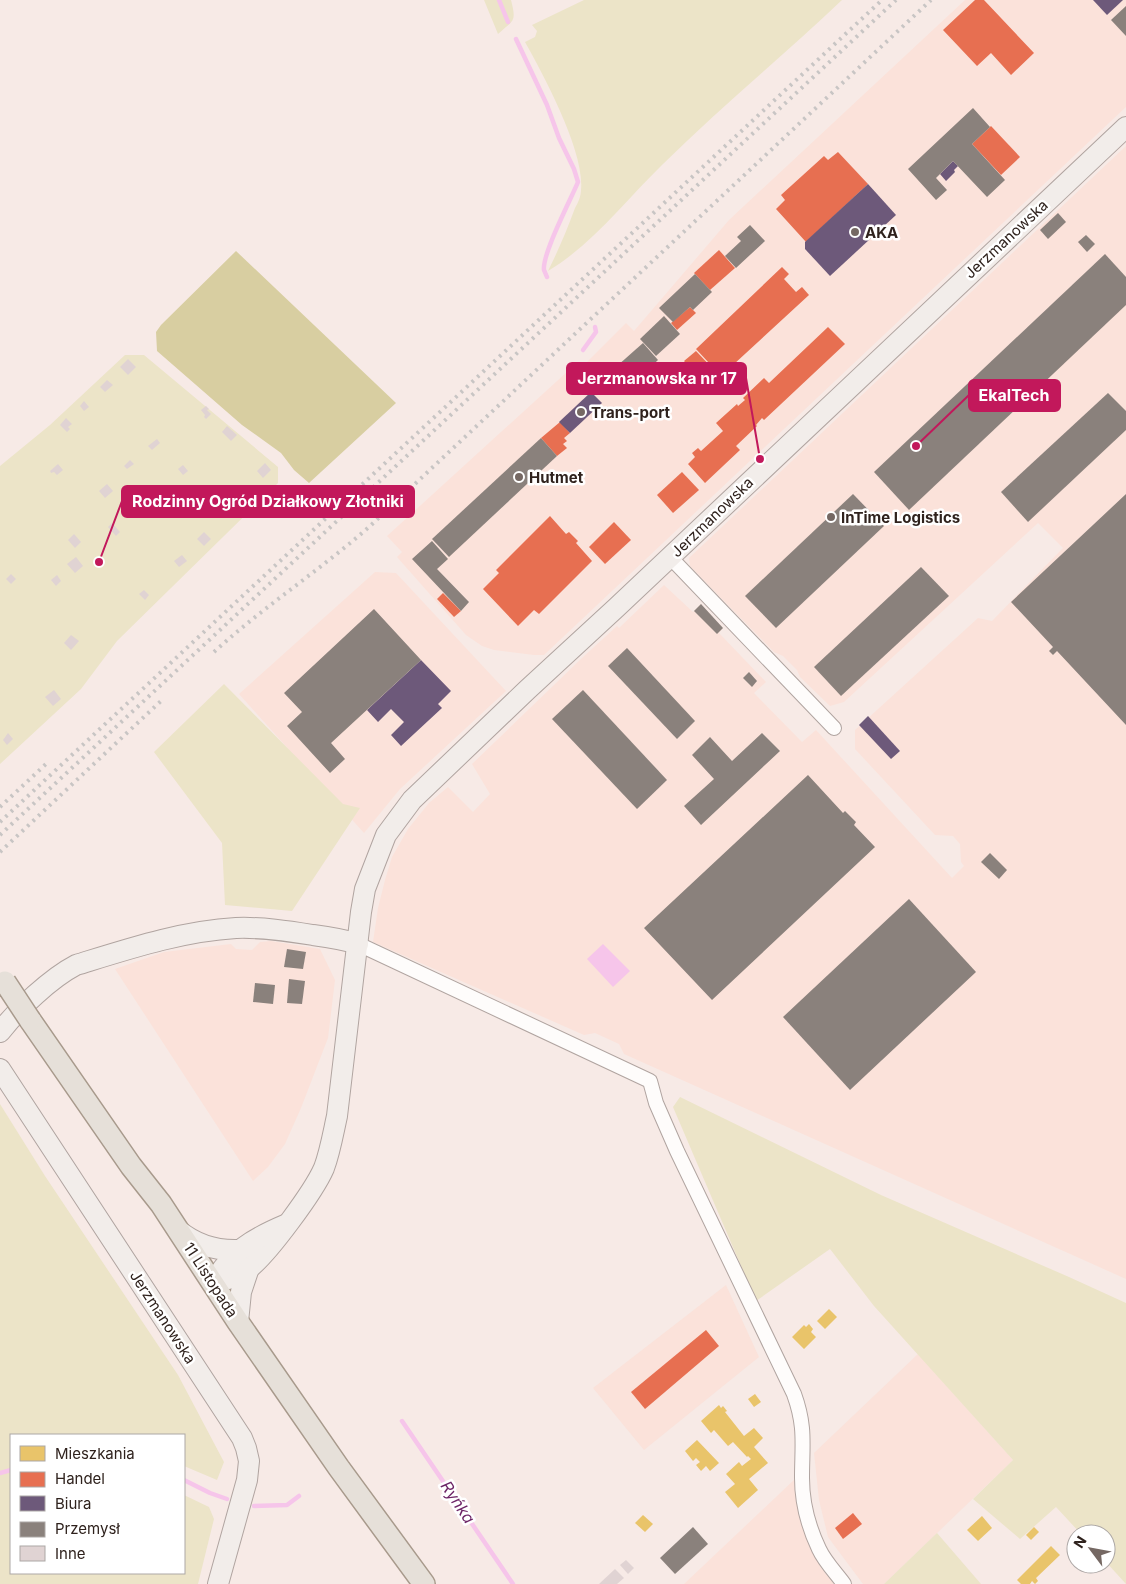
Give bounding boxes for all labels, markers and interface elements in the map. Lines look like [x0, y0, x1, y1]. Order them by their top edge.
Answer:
street label: Jerzmanowska [960, 195, 1052, 283]
place label: AKA [865, 223, 898, 242]
marker: AKA [849, 226, 861, 238]
callout: Jerzmanowska nr 17 [567, 363, 746, 394]
text: Jerzmanowska nr 17 [577, 368, 737, 388]
callout: EkalTech [969, 380, 1060, 411]
text: EkalTech [979, 385, 1049, 405]
place label: Trans-port [591, 403, 671, 422]
marker: Trans-port [575, 406, 587, 418]
place label: Hutmet [529, 468, 584, 487]
marker: Hutmet [513, 471, 525, 483]
street label: Jerzmanowska [667, 473, 757, 561]
callout: Rodzinny Ogród Działkowy Złotniki [122, 486, 414, 517]
text: Rodzinny Ogród Działkowy Złotniki [132, 491, 404, 511]
place label: InTime Logistics [841, 508, 960, 527]
marker: InTime Logistics [825, 511, 837, 523]
street label: 11 Listopada [180, 1239, 242, 1321]
street label: Jerzmanowska [126, 1267, 200, 1367]
legend [10, 1434, 185, 1574]
text: Mieszkania [55, 1444, 135, 1463]
text: Handel [55, 1469, 105, 1488]
water label: Ryńka [437, 1477, 480, 1527]
text: Biura [55, 1494, 91, 1513]
text: Przemysł [55, 1519, 120, 1538]
north arrow [1066, 1524, 1116, 1574]
text: N [1070, 1533, 1090, 1551]
text: Inne [55, 1544, 86, 1563]

